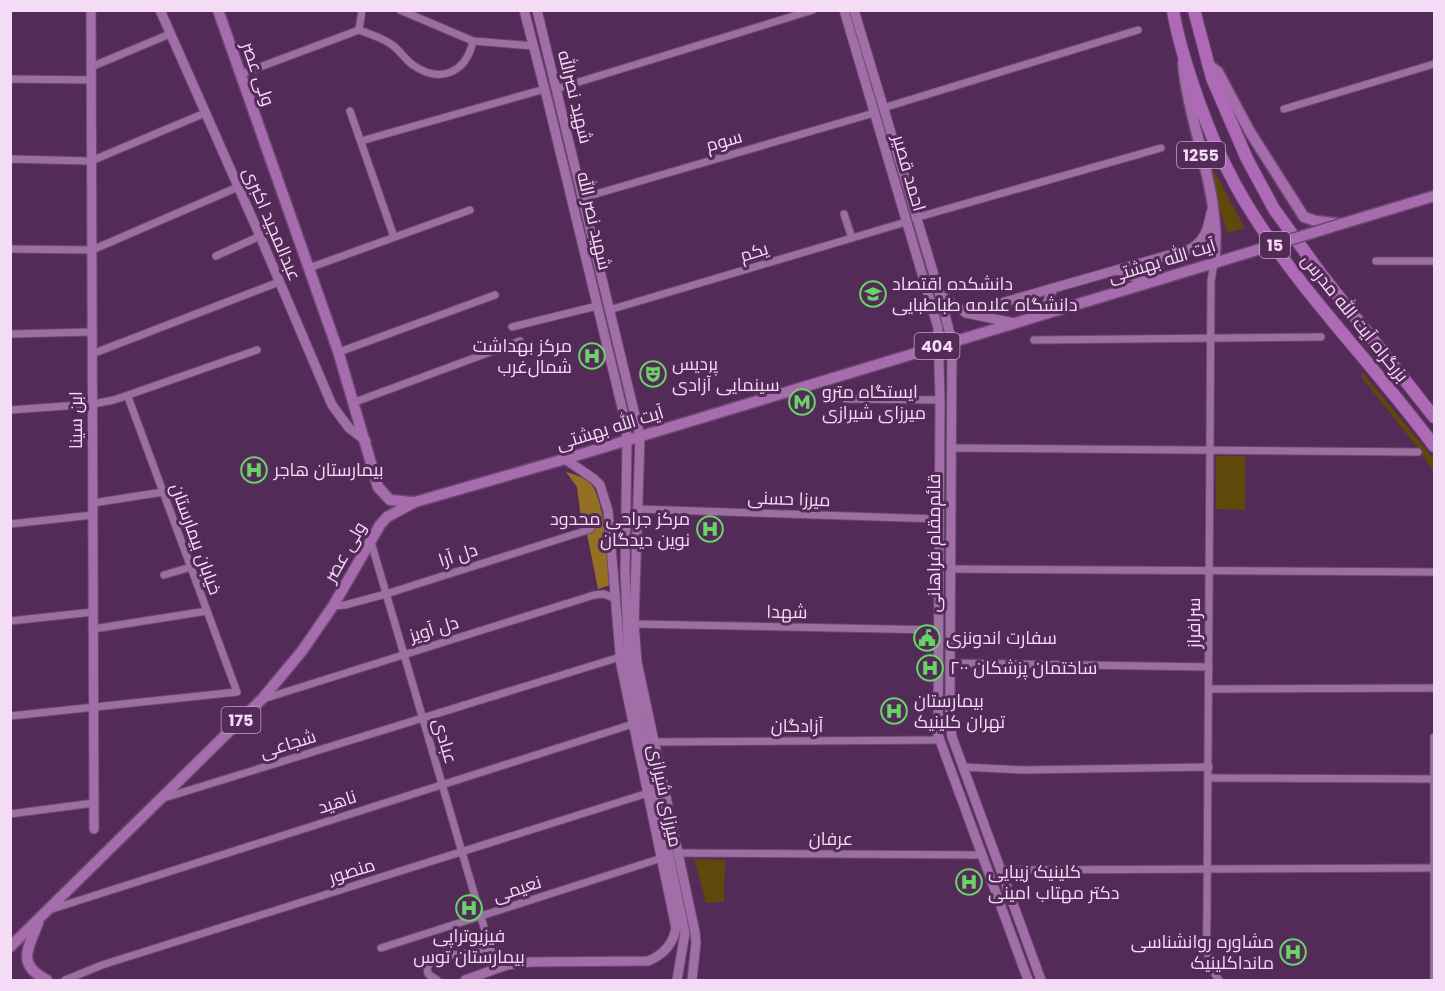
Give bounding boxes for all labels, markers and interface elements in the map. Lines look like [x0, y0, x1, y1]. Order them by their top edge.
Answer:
street label: ولی عصر [236, 37, 281, 109]
street label: شهید نصرالله [552, 48, 599, 146]
street label: سوم [703, 123, 745, 158]
street label: احمد قصیر [886, 131, 932, 214]
road number: 1255 [1177, 142, 1225, 168]
street label: عبدالمجید اکبری [237, 163, 308, 284]
street label: شهید نصر الله [571, 169, 618, 272]
street label: آیت الله بهشتی [1105, 232, 1219, 289]
road number: 15 [1260, 232, 1290, 258]
street label: یکم [737, 235, 771, 268]
street label: بزرگراه آیت الله مدرس [1296, 248, 1415, 387]
place label: دانشکده اقتصاد دانشگاه علامه طباطبایی [892, 271, 1077, 317]
school or university icon: دانشکده اقتصاد دانشگاه علامه طباطبایی [858, 279, 888, 309]
place label: مرکز بهداشت شمال‌غرب [473, 333, 572, 379]
road number: 404 [914, 333, 960, 359]
hospital icon: مرکز بهداشت شمال‌غرب [577, 341, 607, 371]
place label: پردیس سینمایی آزادی [672, 351, 780, 397]
theatre icon: پردیس سینمایی آزادی [638, 359, 668, 389]
place label: ایستگاه مترو میرزای شیرازی [822, 379, 926, 425]
metro station icon: ایستگاه مترو میرزای شیرازی [787, 387, 817, 417]
street label: ابن سینا [63, 391, 88, 449]
street label: آیت الله بهشتی [553, 399, 667, 456]
hospital icon: بیمارستان هاجر [239, 455, 269, 485]
place label: بیمارستان هاجر [273, 457, 384, 482]
street label: قائم‌مقام فراهانی [921, 474, 946, 612]
street label: خیابان بیمارستان [165, 479, 228, 598]
street label: میرزا حسنی [747, 485, 831, 512]
place label: مرکز جراحی محدود نوین دیدگان [550, 506, 690, 552]
hospital icon: مرکز جراحی محدود نوین دیدگان [695, 514, 725, 544]
street label: ولی عصر [317, 517, 372, 588]
street label: دل آرا [435, 536, 481, 573]
street label: سرافراز [1181, 598, 1206, 649]
street label: شهدا [766, 599, 808, 624]
street label: دل آویز [405, 609, 462, 648]
public building icon: سفارت اندونزی [912, 623, 942, 653]
place label: سفارت اندونزی [946, 625, 1057, 650]
hospital icon: ساختمان پزشکان ۲۰۰ [915, 653, 945, 683]
place label: ساختمان پزشکان ۲۰۰ [950, 655, 1097, 680]
place label: بیمارستان تهران کلینیک [914, 688, 1005, 734]
hospital icon: بیمارستان تهران کلینیک [879, 696, 909, 726]
road number: 175 [222, 707, 260, 733]
street label: آزادگان [771, 713, 823, 738]
street label: عبادی [427, 715, 464, 766]
street label: شجاعی [257, 723, 319, 764]
street label: میرزای شیرازی [642, 742, 689, 849]
street label: ناهید [314, 784, 359, 819]
street label: عرفان [809, 826, 853, 851]
street label: منصور [325, 852, 378, 890]
place label: کلینیک زیبایی دکتر مهتاب امینی [988, 859, 1119, 905]
hospital icon: کلینیک زیبایی دکتر مهتاب امینی [954, 867, 984, 897]
street label: نعیمی [489, 869, 544, 908]
hospital icon: فیزیوتراپی بیمارستان توس [454, 893, 484, 923]
place label: فیزیوتراپی بیمارستان توس [413, 923, 525, 969]
place label: مشاوره روانشناسی مانداکلینیک [1131, 929, 1274, 975]
hospital icon: مشاوره روانشناسی مانداکلینیک [1278, 937, 1308, 967]

